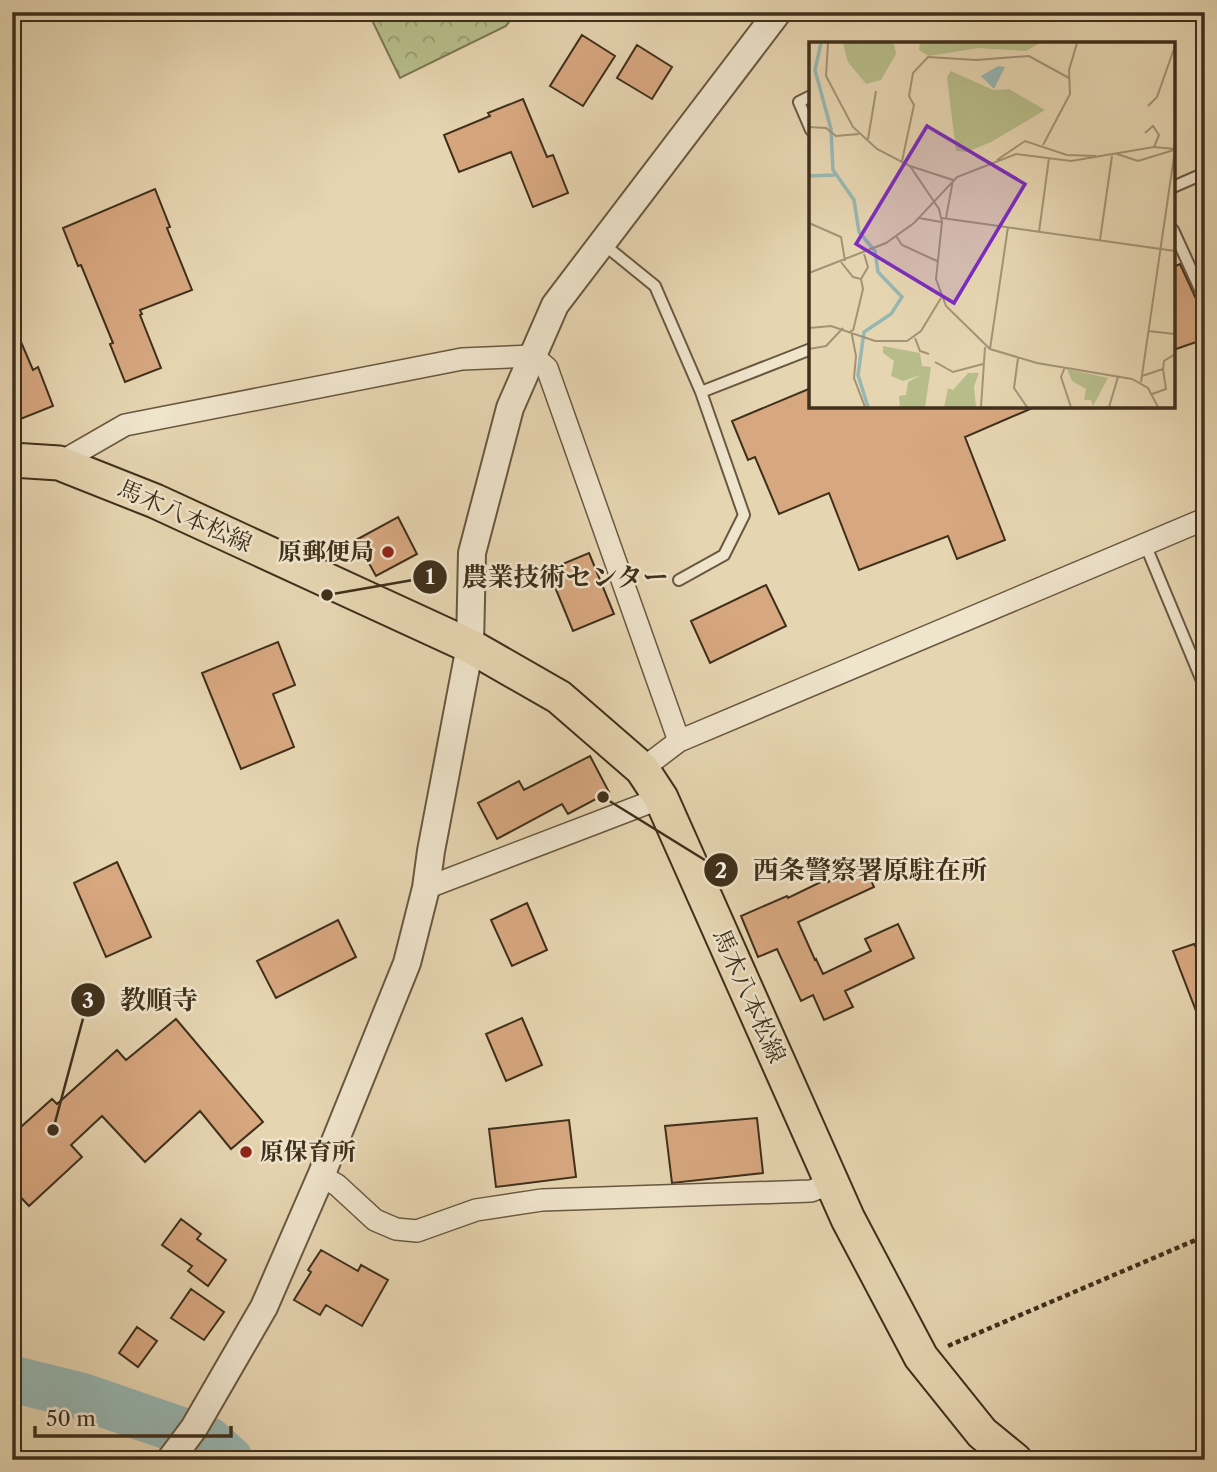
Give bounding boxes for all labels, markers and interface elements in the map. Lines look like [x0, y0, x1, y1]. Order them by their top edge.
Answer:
inset map [809, 42, 1175, 408]
street label: 馬木八本松線 [114, 473, 257, 558]
place label: 原郵便局 [278, 537, 374, 566]
marker: 原郵便局 [380, 544, 396, 560]
callout: 農業技術センター [412, 553, 683, 600]
text: 農業技術センター [462, 561, 668, 593]
text: 1 [425, 564, 435, 589]
callout: 西条警察署原駐在所 [704, 847, 1001, 894]
text: 西条警察署原駐在所 [753, 854, 987, 886]
text: 2 [715, 858, 727, 883]
street label: 馬木八本松線 [707, 924, 792, 1067]
callout: 教順寺 [71, 977, 212, 1024]
text: 教順寺 [120, 984, 198, 1016]
text: 3 [82, 988, 94, 1013]
place label: 原保育所 [260, 1137, 356, 1166]
marker: 原保育所 [238, 1144, 254, 1160]
scale bar [35, 1395, 231, 1439]
text: 50 m [46, 1406, 96, 1431]

